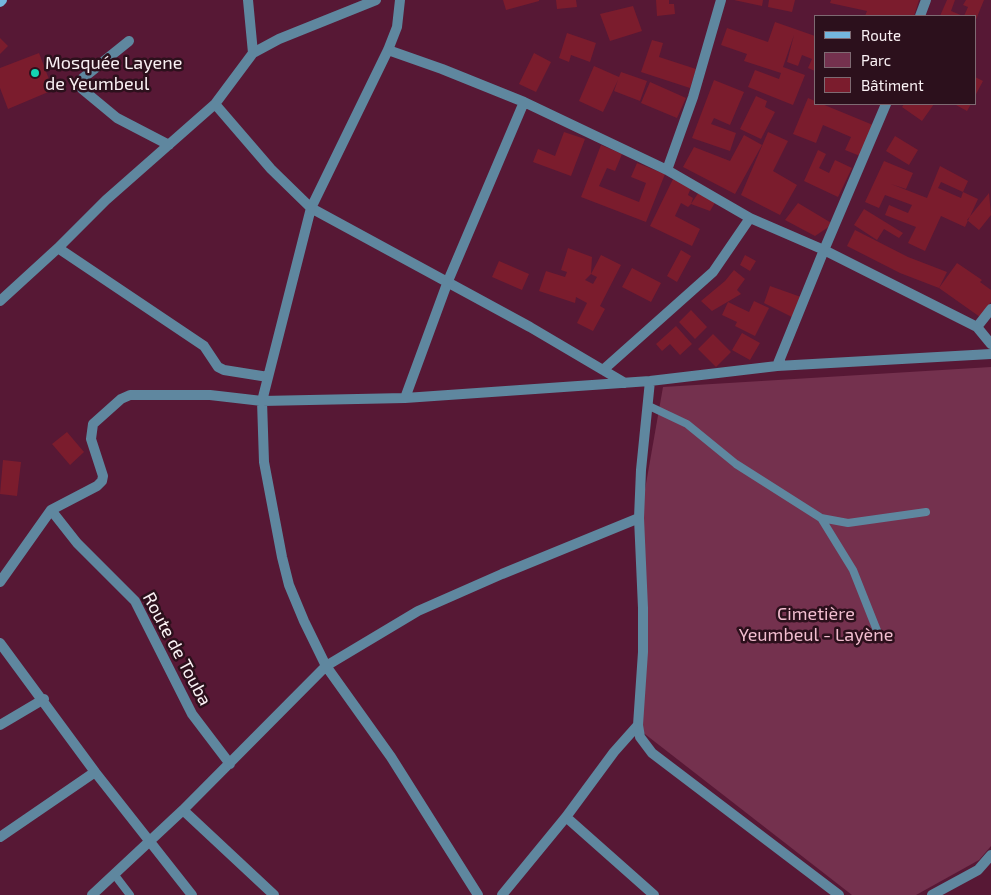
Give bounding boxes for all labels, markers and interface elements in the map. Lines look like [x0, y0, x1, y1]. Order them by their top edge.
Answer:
legend [814, 15, 976, 105]
text: Route [861, 26, 901, 44]
text: Parc [861, 51, 891, 69]
place label: Mosquée Layene de Yeumbeul [45, 52, 182, 94]
marker: Mosquée Layene de Yeumbeul [29, 67, 41, 79]
text: Bâtiment [861, 76, 924, 94]
street label: Route de Touba [138, 589, 216, 709]
park label: Cimetière Yeumbeul - Layène [739, 603, 893, 646]

